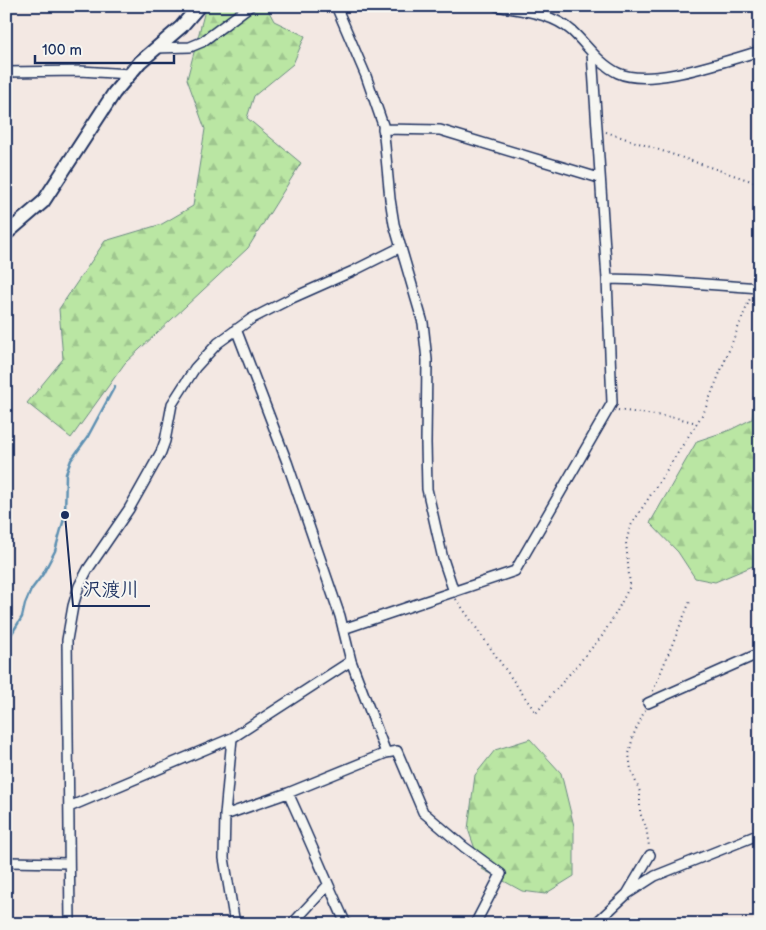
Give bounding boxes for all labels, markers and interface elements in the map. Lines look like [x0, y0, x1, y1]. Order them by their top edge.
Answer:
scale bar [35, 32, 174, 64]
text: 100 m [42, 41, 82, 60]
callout: 沢渡川 [73, 572, 150, 606]
text: 沢渡川 [82, 579, 140, 602]

